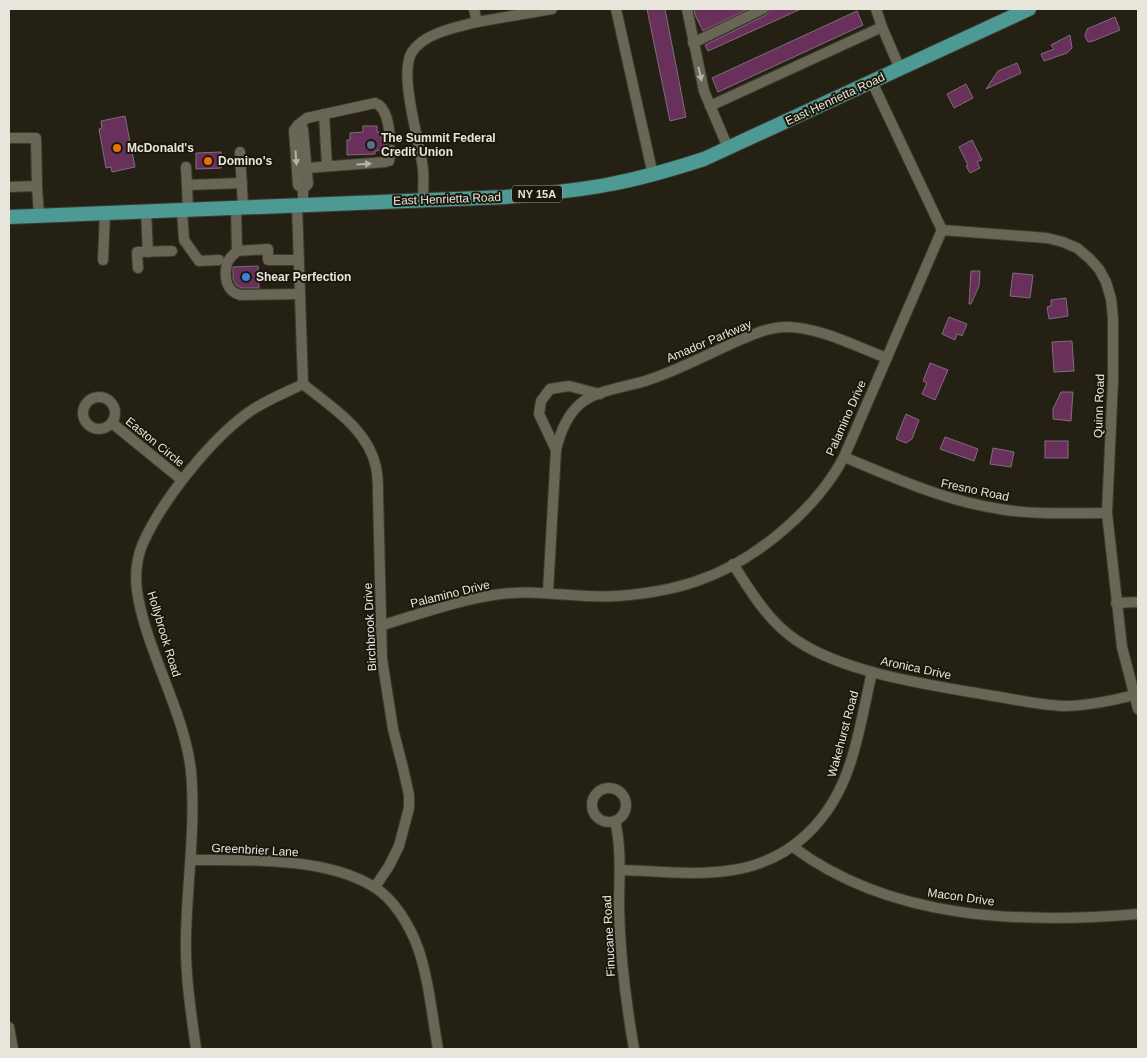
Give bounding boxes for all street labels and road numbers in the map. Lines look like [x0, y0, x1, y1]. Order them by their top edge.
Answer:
street label: East Henrietta Road [783, 70, 887, 128]
road number: NY 15A [512, 185, 562, 202]
street label: East Henrietta Road [393, 190, 501, 208]
street label: Amador Parkway [664, 317, 754, 365]
street label: Quinn Road [1091, 374, 1107, 438]
street label: Palamino Drive [823, 378, 869, 458]
street label: Easton Circle [123, 414, 187, 470]
street label: Fresno Road [940, 476, 1010, 504]
street label: Palamino Drive [409, 577, 491, 611]
street label: Birchbrook Drive [361, 582, 379, 672]
street label: Hollybrook Road [144, 590, 184, 678]
street label: Aronica Drive [879, 654, 953, 682]
street label: Wakehurst Road [825, 689, 861, 779]
street label: Greenbrier Lane [211, 841, 299, 859]
street label: Macon Drive [927, 885, 996, 909]
street label: Finucane Road [600, 895, 618, 977]

